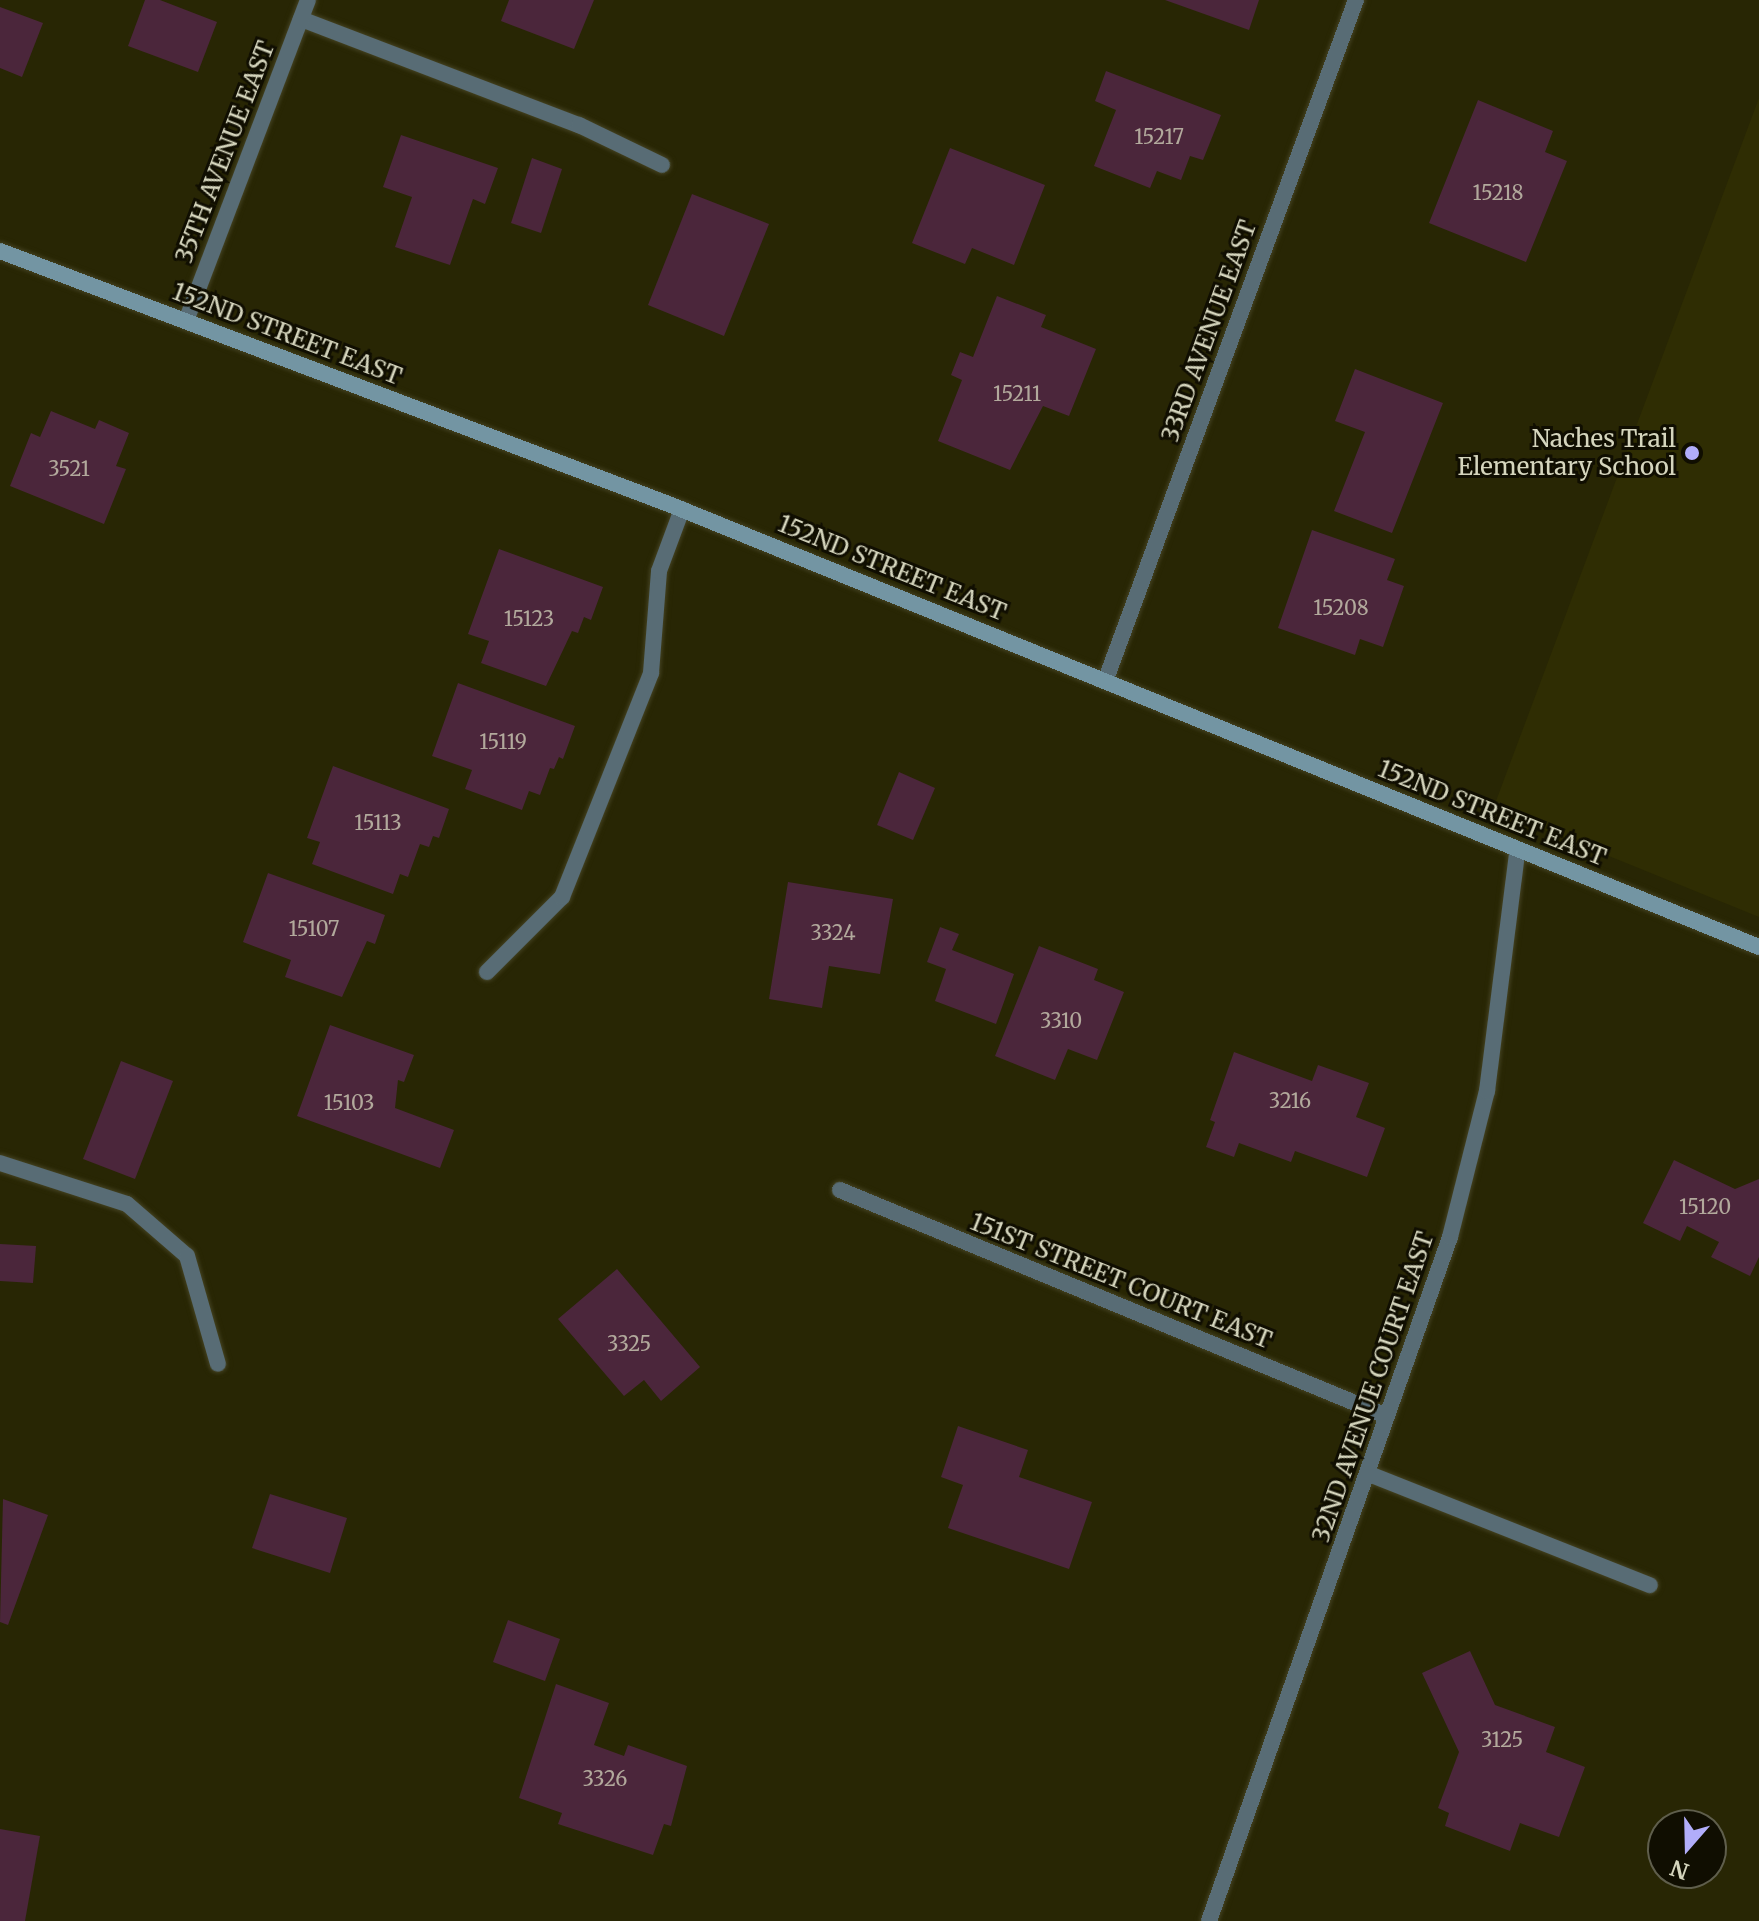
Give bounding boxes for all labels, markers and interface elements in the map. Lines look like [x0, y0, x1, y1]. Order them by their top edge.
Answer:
street label: 35TH AVENUE EAST [169, 37, 281, 267]
house number: 15217 [1134, 124, 1184, 148]
house number: 15218 [1473, 180, 1523, 204]
street label: 33RD AVENUE EAST [1156, 216, 1262, 446]
street label: 152ND STREET EAST [168, 277, 406, 391]
house number: 15211 [993, 381, 1041, 405]
place label: Naches Trail Elementary School [1457, 425, 1676, 481]
marker: Naches Trail Elementary School [1683, 444, 1701, 462]
house number: 3521 [48, 456, 90, 480]
street label: 152ND STREET EAST [774, 509, 1010, 627]
house number: 15208 [1313, 595, 1369, 619]
house number: 15123 [504, 606, 554, 630]
house number: 15119 [479, 729, 527, 753]
street label: 152ND STREET EAST [1374, 754, 1610, 872]
house number: 15113 [354, 810, 402, 834]
house number: 15107 [288, 916, 340, 940]
house number: 3324 [811, 920, 855, 944]
house number: 3310 [1040, 1008, 1082, 1032]
house number: 3216 [1269, 1088, 1311, 1112]
house number: 15103 [324, 1090, 374, 1114]
house number: 15120 [1679, 1194, 1731, 1218]
street label: 151ST STREET COURT EAST [966, 1207, 1276, 1355]
street label: 32ND AVENUE COURT EAST [1306, 1228, 1440, 1546]
house number: 3325 [607, 1331, 651, 1355]
house number: 3125 [1481, 1727, 1523, 1751]
house number: 3326 [583, 1766, 627, 1790]
north arrow [1647, 1809, 1727, 1889]
text: N [1667, 1854, 1692, 1886]

